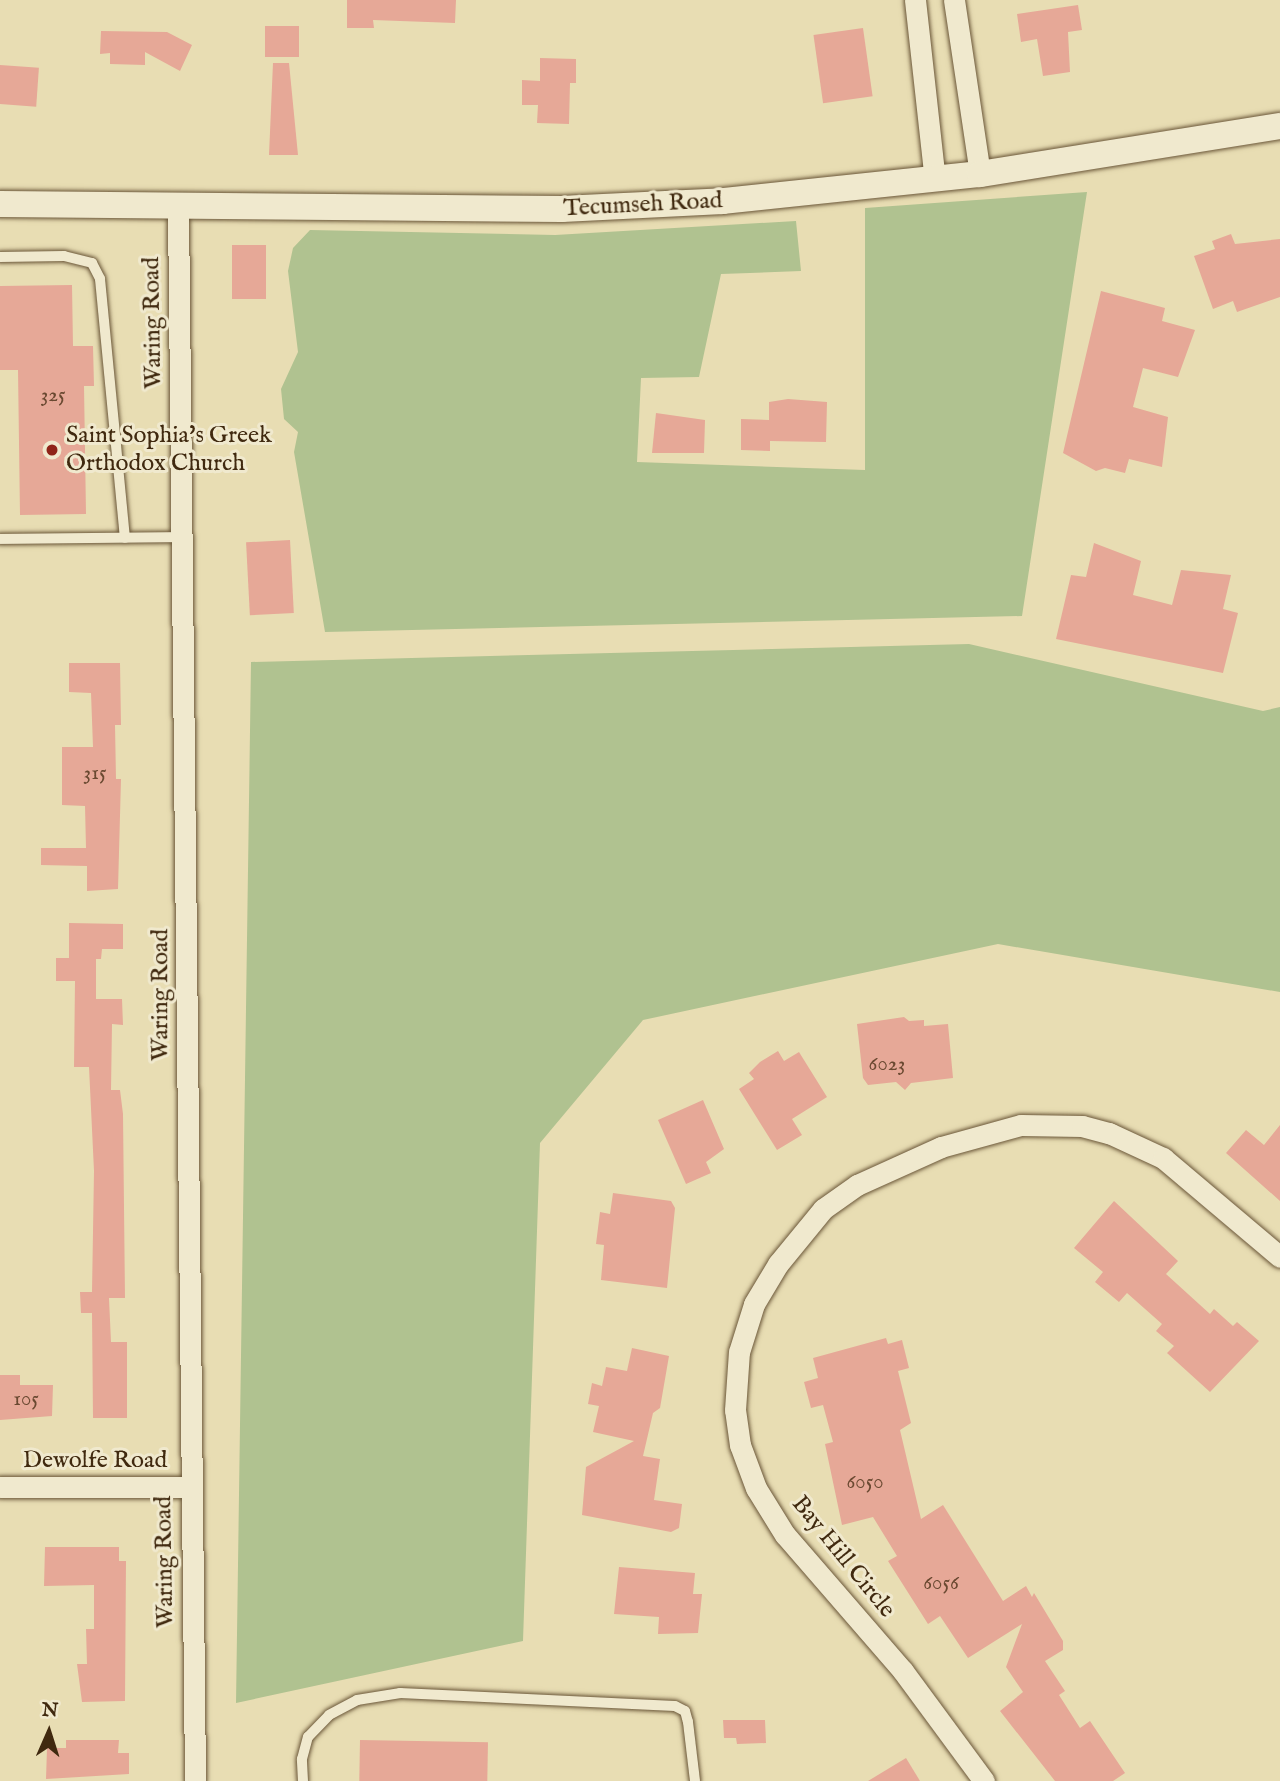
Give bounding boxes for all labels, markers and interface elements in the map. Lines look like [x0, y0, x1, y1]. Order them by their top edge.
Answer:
street label: Tecumseh Road [563, 186, 723, 224]
street label: Waring Road [137, 257, 169, 389]
house number: 325 [40, 383, 66, 409]
place label: Saint Sophia's Greek Orthodox Church [66, 422, 272, 478]
marker: Saint Sophia's Greek Orthodox Church [44, 442, 60, 458]
house number: 315 [83, 761, 107, 787]
street label: Waring Road [147, 929, 175, 1061]
house number: 6023 [869, 1052, 905, 1078]
house number: 105 [13, 1387, 39, 1413]
street label: Dewolfe Road [23, 1447, 167, 1475]
house number: 6050 [846, 1470, 884, 1496]
street label: Bay Hill Circle [785, 1490, 901, 1624]
street label: Waring Road [149, 1496, 181, 1628]
house number: 6056 [923, 1571, 959, 1597]
north arrow [14, 1697, 84, 1767]
text: N [41, 1699, 59, 1723]

